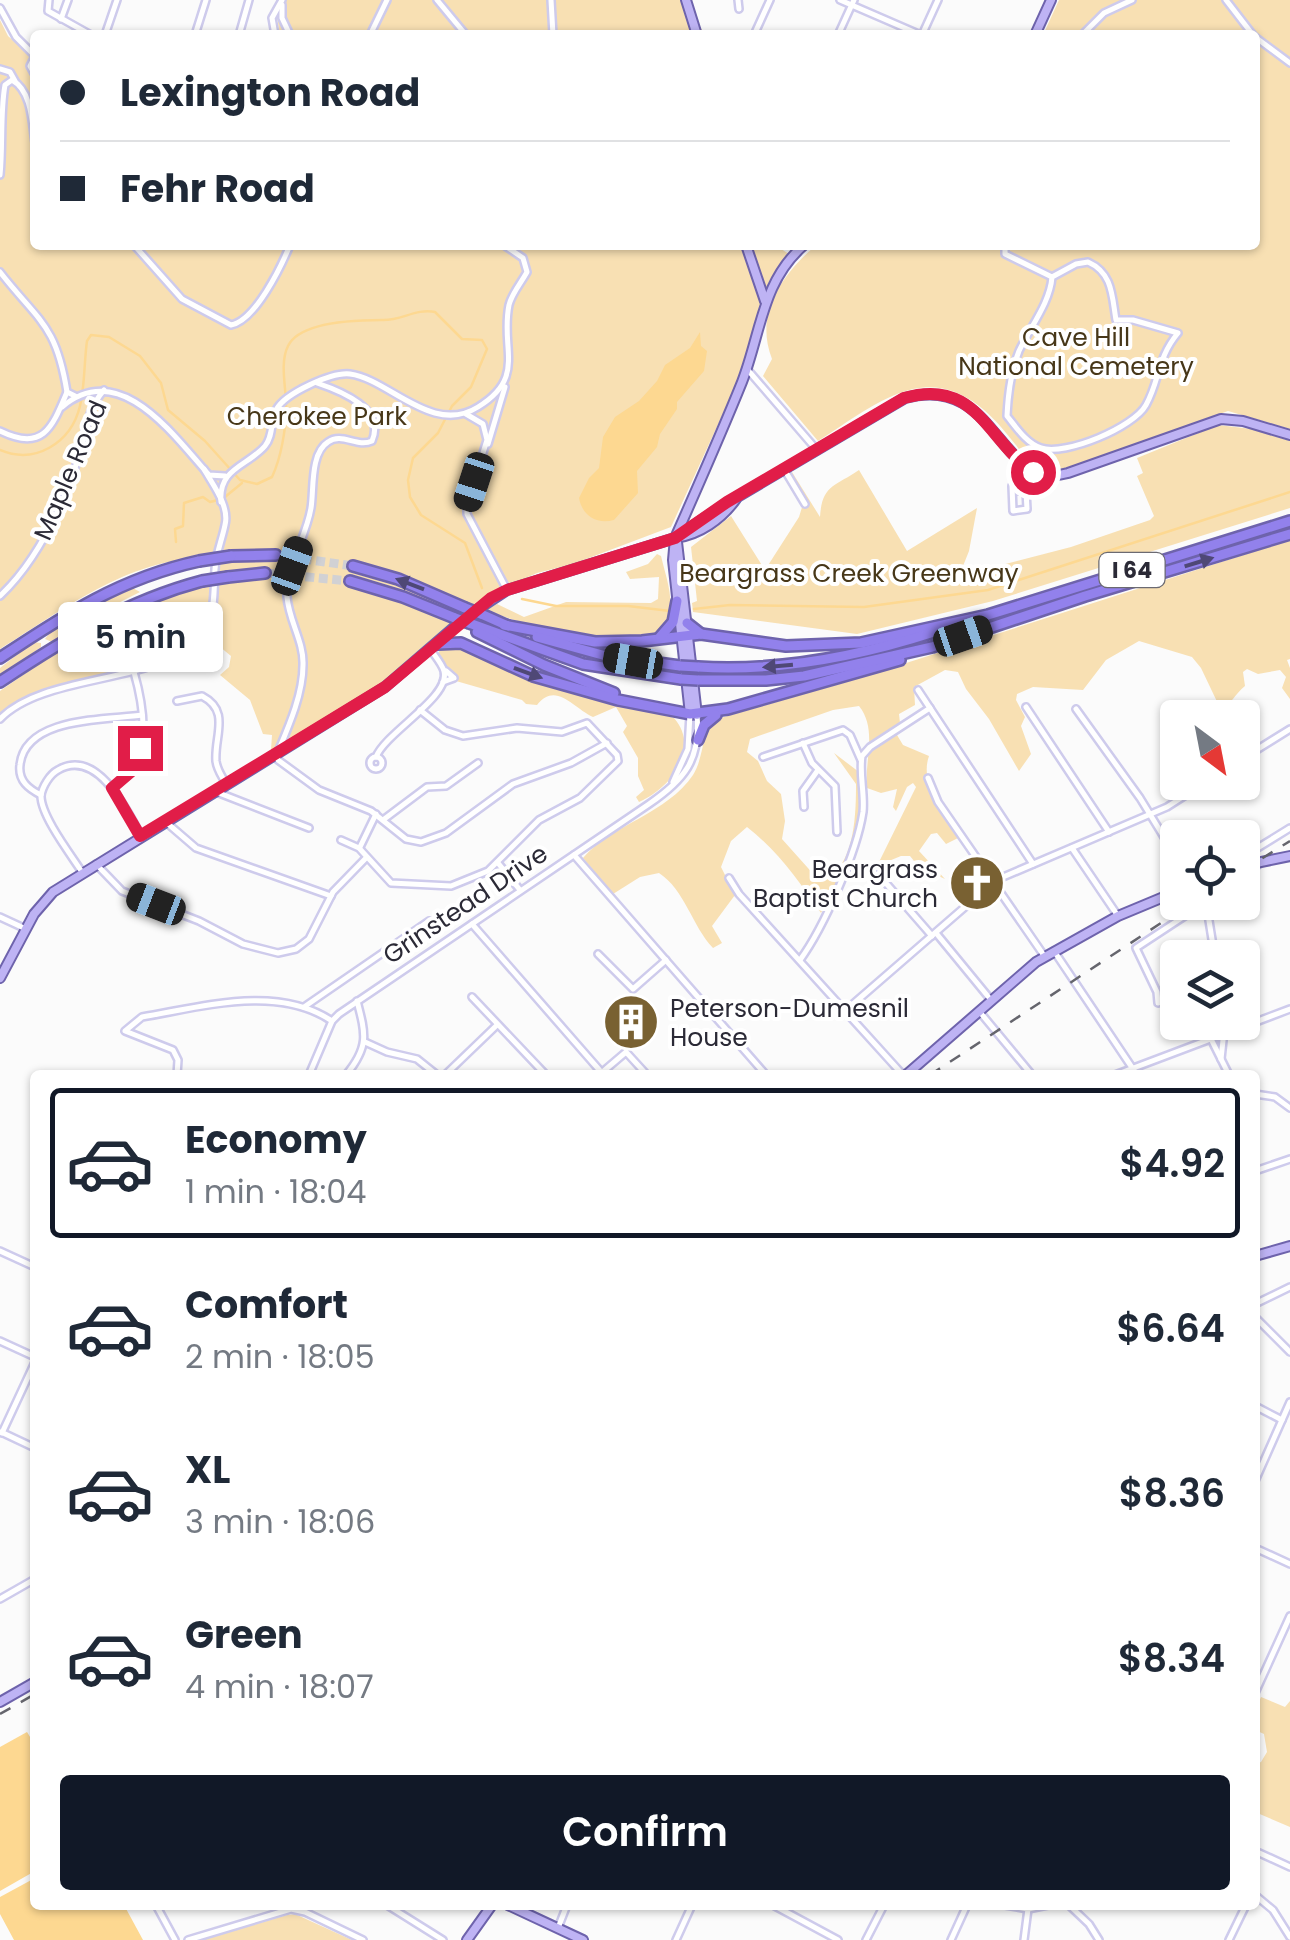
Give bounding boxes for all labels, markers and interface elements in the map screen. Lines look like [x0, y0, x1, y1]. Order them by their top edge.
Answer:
text: Lexington Road [120, 66, 420, 119]
text: Fehr Road [120, 162, 315, 215]
park label: Cave Hill National Cemetery [958, 320, 1194, 384]
street label: Maple Road [25, 395, 116, 545]
park label: Cherokee Park [227, 399, 407, 434]
car [450, 449, 498, 515]
route start [1011, 450, 1056, 495]
car [268, 533, 316, 599]
road number: I 64 [1100, 553, 1164, 587]
one-way arrow [1184, 554, 1215, 569]
park label: Beargrass Creek Greenway [679, 556, 1019, 591]
one-way arrow [395, 576, 425, 591]
callout: 5 min [58, 603, 222, 673]
car [930, 612, 996, 660]
text: 5 min [95, 614, 186, 659]
car [601, 641, 665, 681]
one-way arrow [762, 658, 794, 674]
one-way arrow [514, 666, 544, 681]
north arrow [1160, 700, 1260, 800]
map controls [1160, 700, 1260, 1040]
route end [118, 726, 163, 771]
button: locate [1160, 820, 1260, 920]
street label: Grinstead Drive [376, 836, 555, 973]
place label: Beargrass Baptist Church [753, 852, 938, 916]
church icon: Beargrass Baptist Church [947, 853, 1007, 913]
car [123, 879, 189, 929]
button: layers [1160, 940, 1260, 1040]
place label: Peterson-Dumesnil House [670, 991, 909, 1055]
building icon: Peterson-Dumesnil House [601, 992, 661, 1052]
text: Economy [185, 1113, 367, 1166]
icon: car [65, 1118, 155, 1208]
text: $4.92 [1120, 1137, 1225, 1190]
text: 1 min · 18:04 [185, 1169, 366, 1214]
text: Comfort [185, 1278, 348, 1331]
icon: car [65, 1283, 155, 1373]
text: $6.64 [1117, 1302, 1225, 1355]
text: 2 min · 18:05 [185, 1334, 375, 1379]
text: XL [185, 1443, 230, 1496]
icon: car [65, 1448, 155, 1538]
text: $8.36 [1119, 1467, 1225, 1520]
text: 3 min · 18:06 [185, 1499, 375, 1544]
text: Green [185, 1608, 303, 1661]
icon: car [65, 1613, 155, 1703]
text: $8.34 [1118, 1632, 1225, 1685]
text: 4 min · 18:07 [185, 1664, 374, 1709]
button: Confirm [60, 1775, 1230, 1890]

